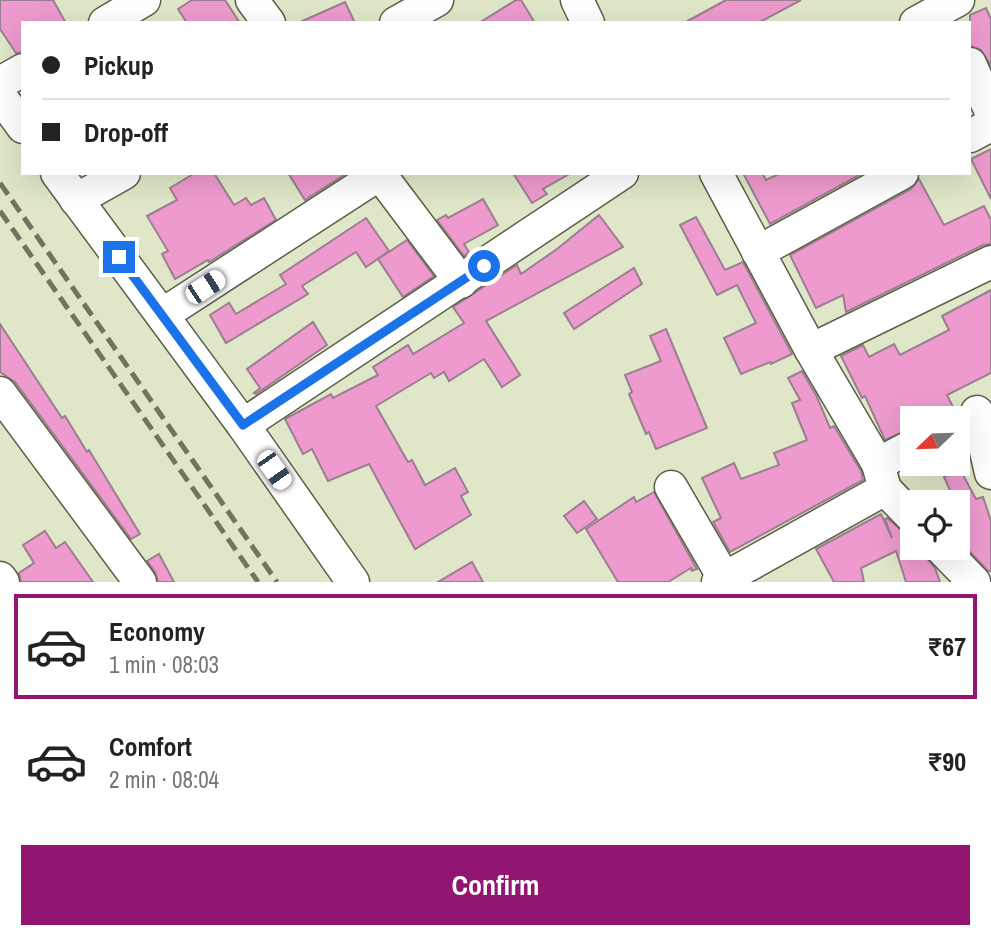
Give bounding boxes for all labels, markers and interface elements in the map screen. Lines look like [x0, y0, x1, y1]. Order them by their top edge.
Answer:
text: Pickup [84, 48, 154, 83]
text: Drop-off [84, 115, 168, 150]
route end [103, 241, 135, 273]
route start [468, 250, 500, 282]
car [182, 267, 229, 307]
north arrow [900, 406, 970, 476]
map controls [900, 406, 970, 560]
car [254, 447, 295, 493]
button: locate [900, 490, 970, 560]
text: Economy [109, 614, 205, 649]
icon: car [25, 615, 88, 678]
text: ₹67 [927, 629, 966, 664]
text: 1 min · 08:03 [109, 649, 219, 680]
text: Comfort [109, 729, 192, 764]
icon: car [25, 730, 88, 793]
text: ₹90 [927, 744, 966, 779]
text: 2 min · 08:04 [109, 764, 219, 795]
button: Confirm [21, 845, 970, 925]

